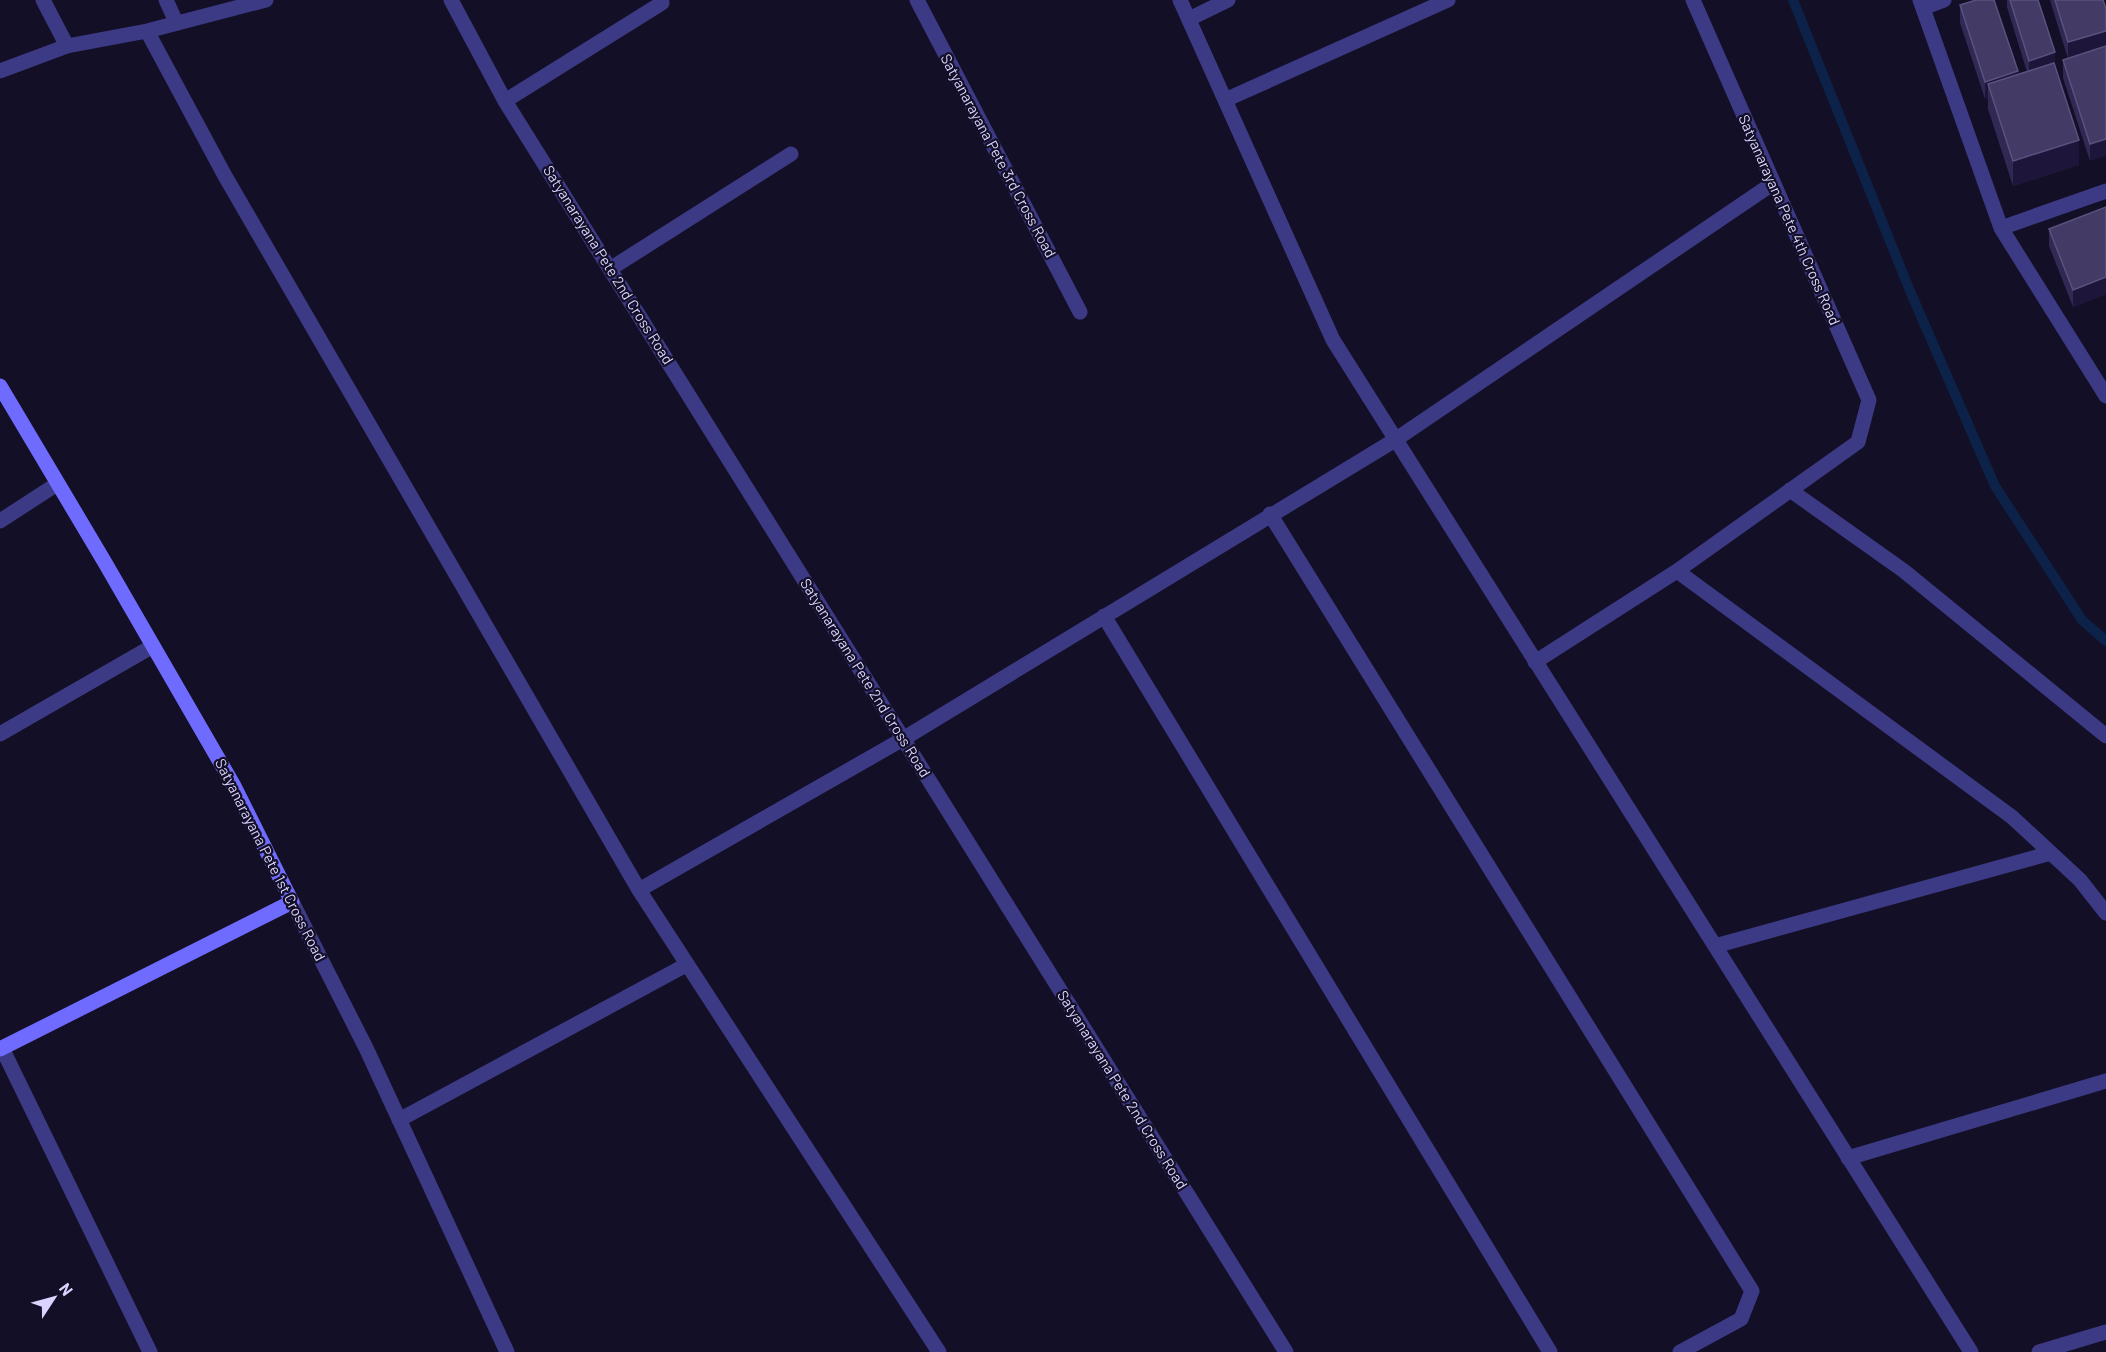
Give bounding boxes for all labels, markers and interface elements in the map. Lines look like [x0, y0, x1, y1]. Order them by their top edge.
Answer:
street label: Satyanarayana Pete 3rd Cross Road [937, 51, 1060, 261]
street label: Satyanarayana Pete 4th Cross Road [1735, 111, 1845, 328]
street label: Satyanarayana Pete 2nd Cross Road [540, 162, 678, 367]
street label: Satyanarayana Pete 2nd Cross Road [797, 575, 935, 780]
street label: Satyanarayana Pete 1st Cross Road [212, 755, 330, 964]
street label: Satyanarayana Pete 2nd Cross Road [1054, 987, 1192, 1192]
north arrow [24, 1268, 84, 1328]
text: N [56, 1279, 77, 1299]

